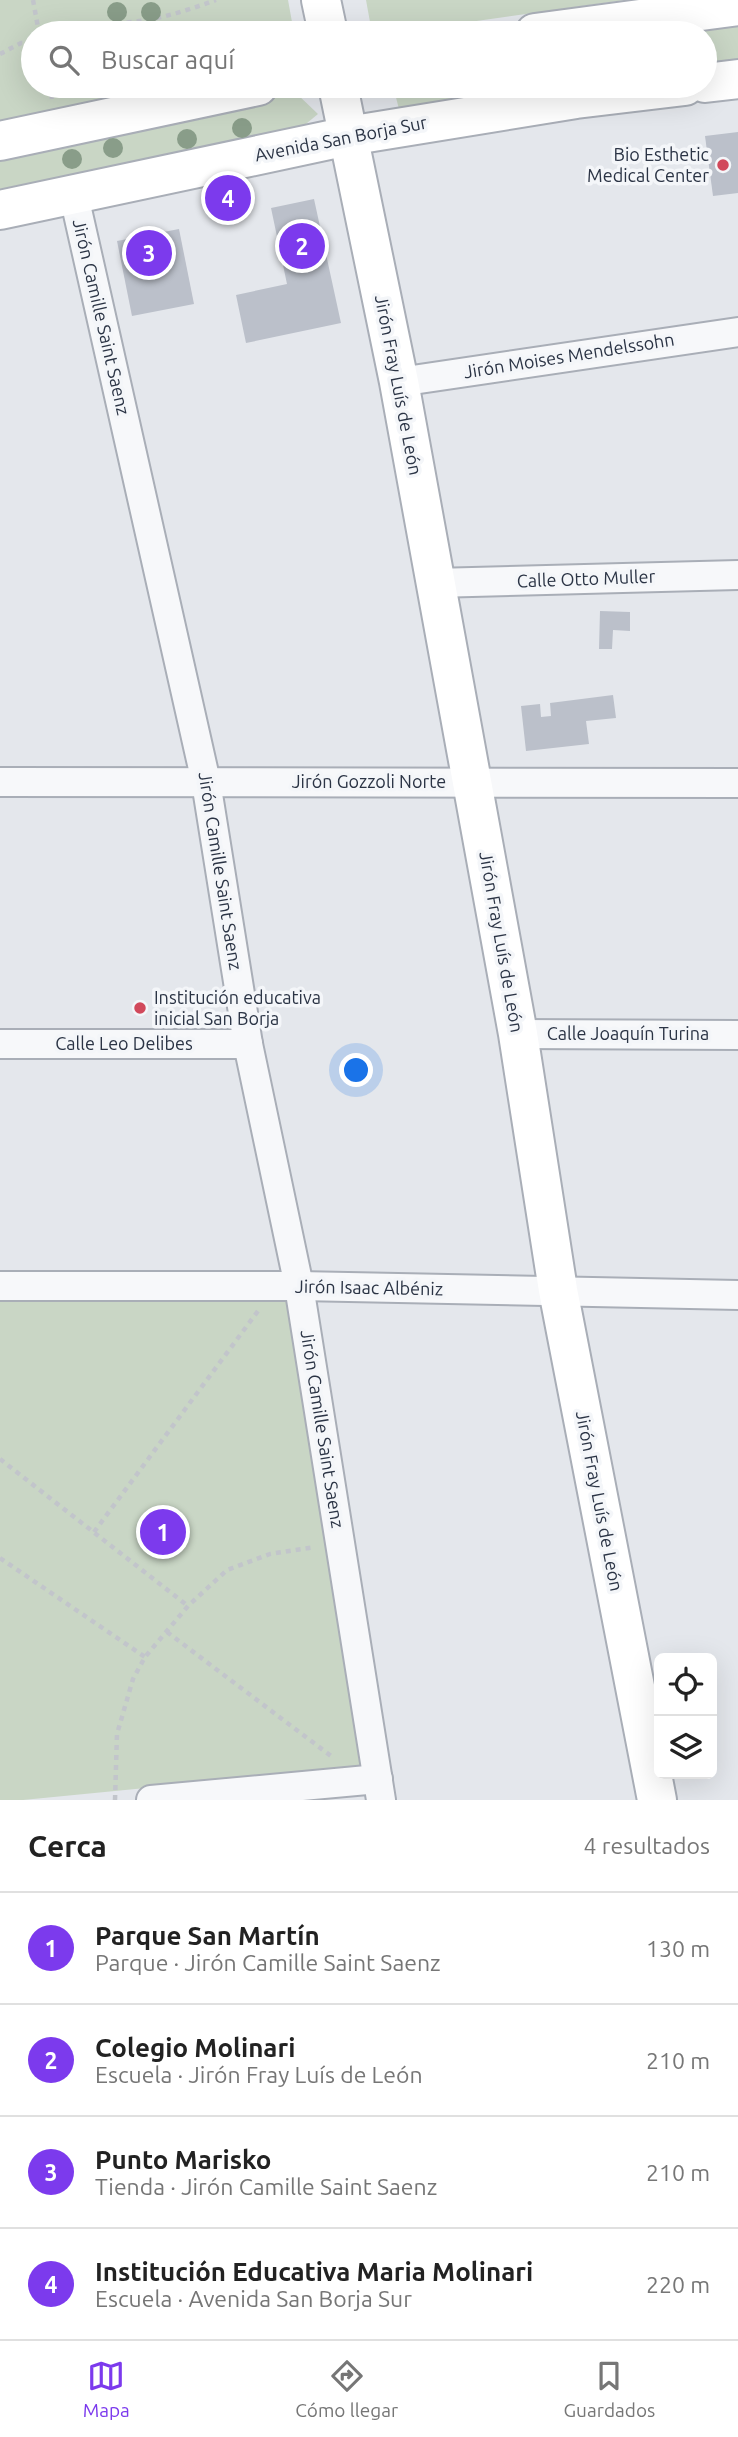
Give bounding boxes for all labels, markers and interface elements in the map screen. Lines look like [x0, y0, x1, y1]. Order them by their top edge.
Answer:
search box [21, 21, 717, 98]
icon: search [45, 41, 83, 79]
text: Buscar aquí [101, 45, 235, 74]
street label: Avenida San Borja Sur [253, 111, 429, 165]
place label: Bio Esthetic Medical Center [587, 144, 709, 185]
marker: Bio Esthetic Medical Center [715, 157, 731, 173]
pin: 4 [205, 172, 251, 224]
street label: Jirón Camille Saint Saenz [70, 217, 134, 417]
pin: 2 [279, 220, 325, 272]
pin: 3 [126, 227, 172, 279]
street label: Jirón Fray Luís de León [372, 293, 426, 477]
street label: Jirón Moises Mendelssohn [462, 328, 676, 382]
street label: Calle Otto Muller [516, 566, 656, 590]
street label: Jirón Camille Saint Saenz [195, 770, 247, 971]
street label: Jirón Gozzoli Norte [292, 771, 446, 791]
street label: Jirón Fray Luís de León [476, 850, 528, 1034]
place label: Institución educativa inicial San Borja [154, 987, 321, 1028]
marker: Institución educativa inicial San Borja [132, 1000, 148, 1016]
street label: Calle Joaquín Turina [547, 1023, 709, 1043]
street label: Calle Leo Delibes [55, 1033, 193, 1053]
your location [339, 1053, 373, 1087]
street label: Jirón Isaac Albéniz [295, 1276, 443, 1298]
street label: Jirón Camille Saint Saenz [297, 1328, 349, 1529]
street label: Jirón Fray Luís de León [573, 1409, 627, 1593]
pin: 1 [140, 1506, 186, 1558]
map controls [654, 1653, 717, 1779]
button: locate [654, 1653, 717, 1716]
button: layers [654, 1716, 717, 1779]
text: Cerca [28, 1829, 107, 1863]
text: 4 resultados [584, 1833, 710, 1858]
text: Parque San Martín [95, 1921, 320, 1950]
text: 1 [45, 1936, 57, 1961]
text: 130 m [646, 1936, 710, 1961]
text: Parque · Jirón Camille Saint Saenz [95, 1950, 441, 1975]
text: Colegio Molinari [95, 2033, 295, 2062]
text: 2 [45, 2048, 57, 2073]
text: 210 m [646, 2048, 710, 2073]
text: Escuela · Jirón Fray Luís de León [95, 2062, 423, 2087]
text: Punto Marisko [95, 2145, 271, 2174]
text: 3 [45, 2160, 57, 2185]
text: 210 m [646, 2160, 710, 2185]
text: Tienda · Jirón Camille Saint Saenz [95, 2174, 437, 2199]
text: Institución Educativa Maria Molinari [95, 2257, 533, 2286]
text: 4 [45, 2272, 57, 2297]
text: 220 m [646, 2272, 710, 2297]
text: Escuela · Avenida San Borja Sur [95, 2286, 412, 2311]
tab: Mapa [83, 2357, 130, 2421]
tab: Cómo llegar [295, 2357, 398, 2421]
tab: Guardados [564, 2357, 655, 2421]

